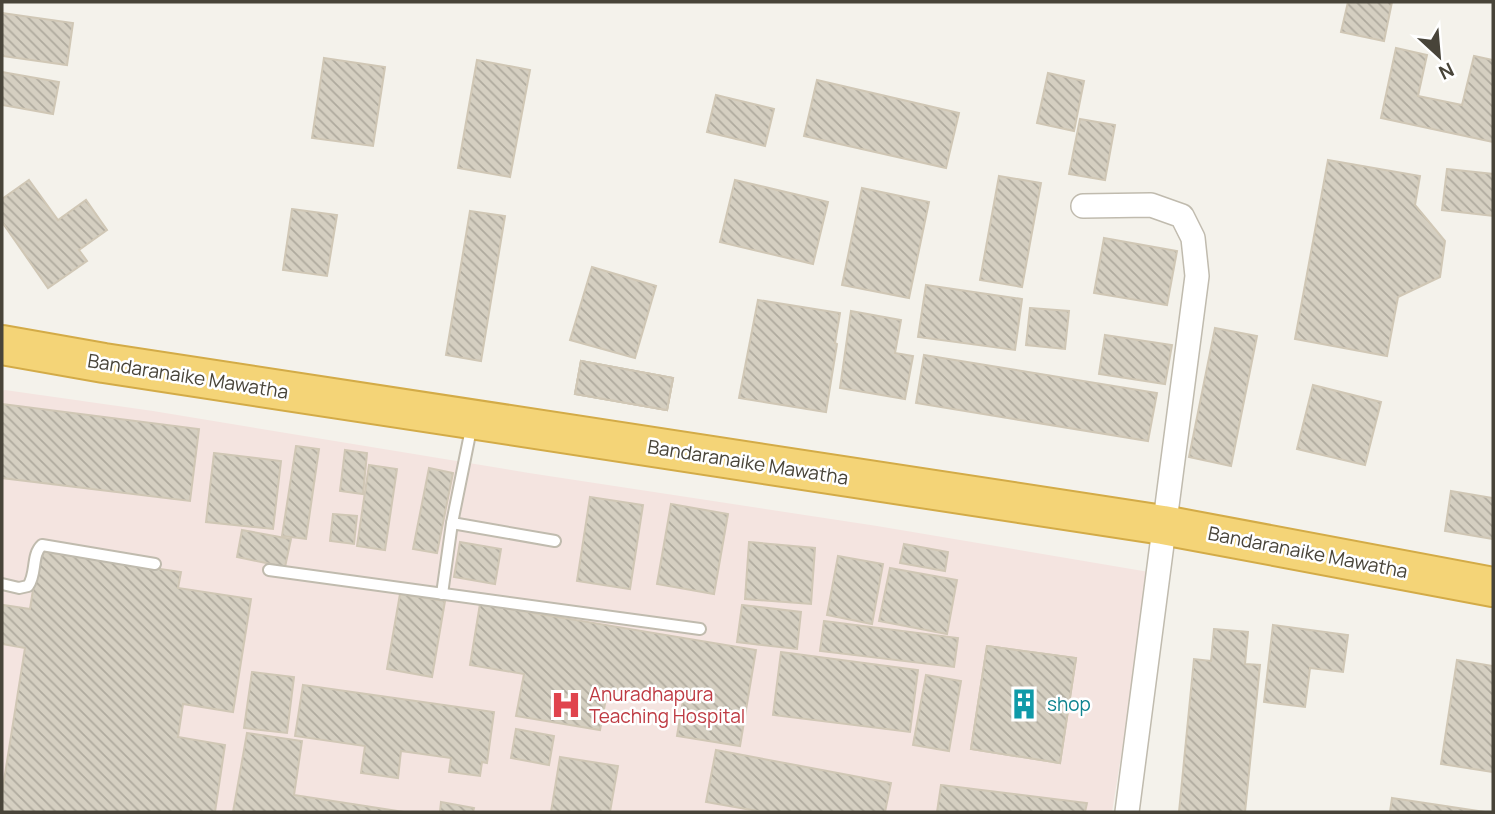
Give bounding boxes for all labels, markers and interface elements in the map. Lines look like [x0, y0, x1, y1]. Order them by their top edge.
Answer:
north arrow [1404, 21, 1474, 91]
text: N [1435, 57, 1458, 86]
street label: Bandaranaike Mawatha [86, 347, 290, 405]
street label: Bandaranaike Mawatha [646, 433, 850, 491]
street label: Bandaranaike Mawatha [1206, 520, 1410, 584]
place label: Anuradhapura Teaching Hospital [589, 681, 745, 729]
building icon: shop [1007, 687, 1041, 721]
hospital icon: Anuradhapura Teaching Hospital [549, 688, 583, 722]
place label: shop [1047, 691, 1091, 717]

